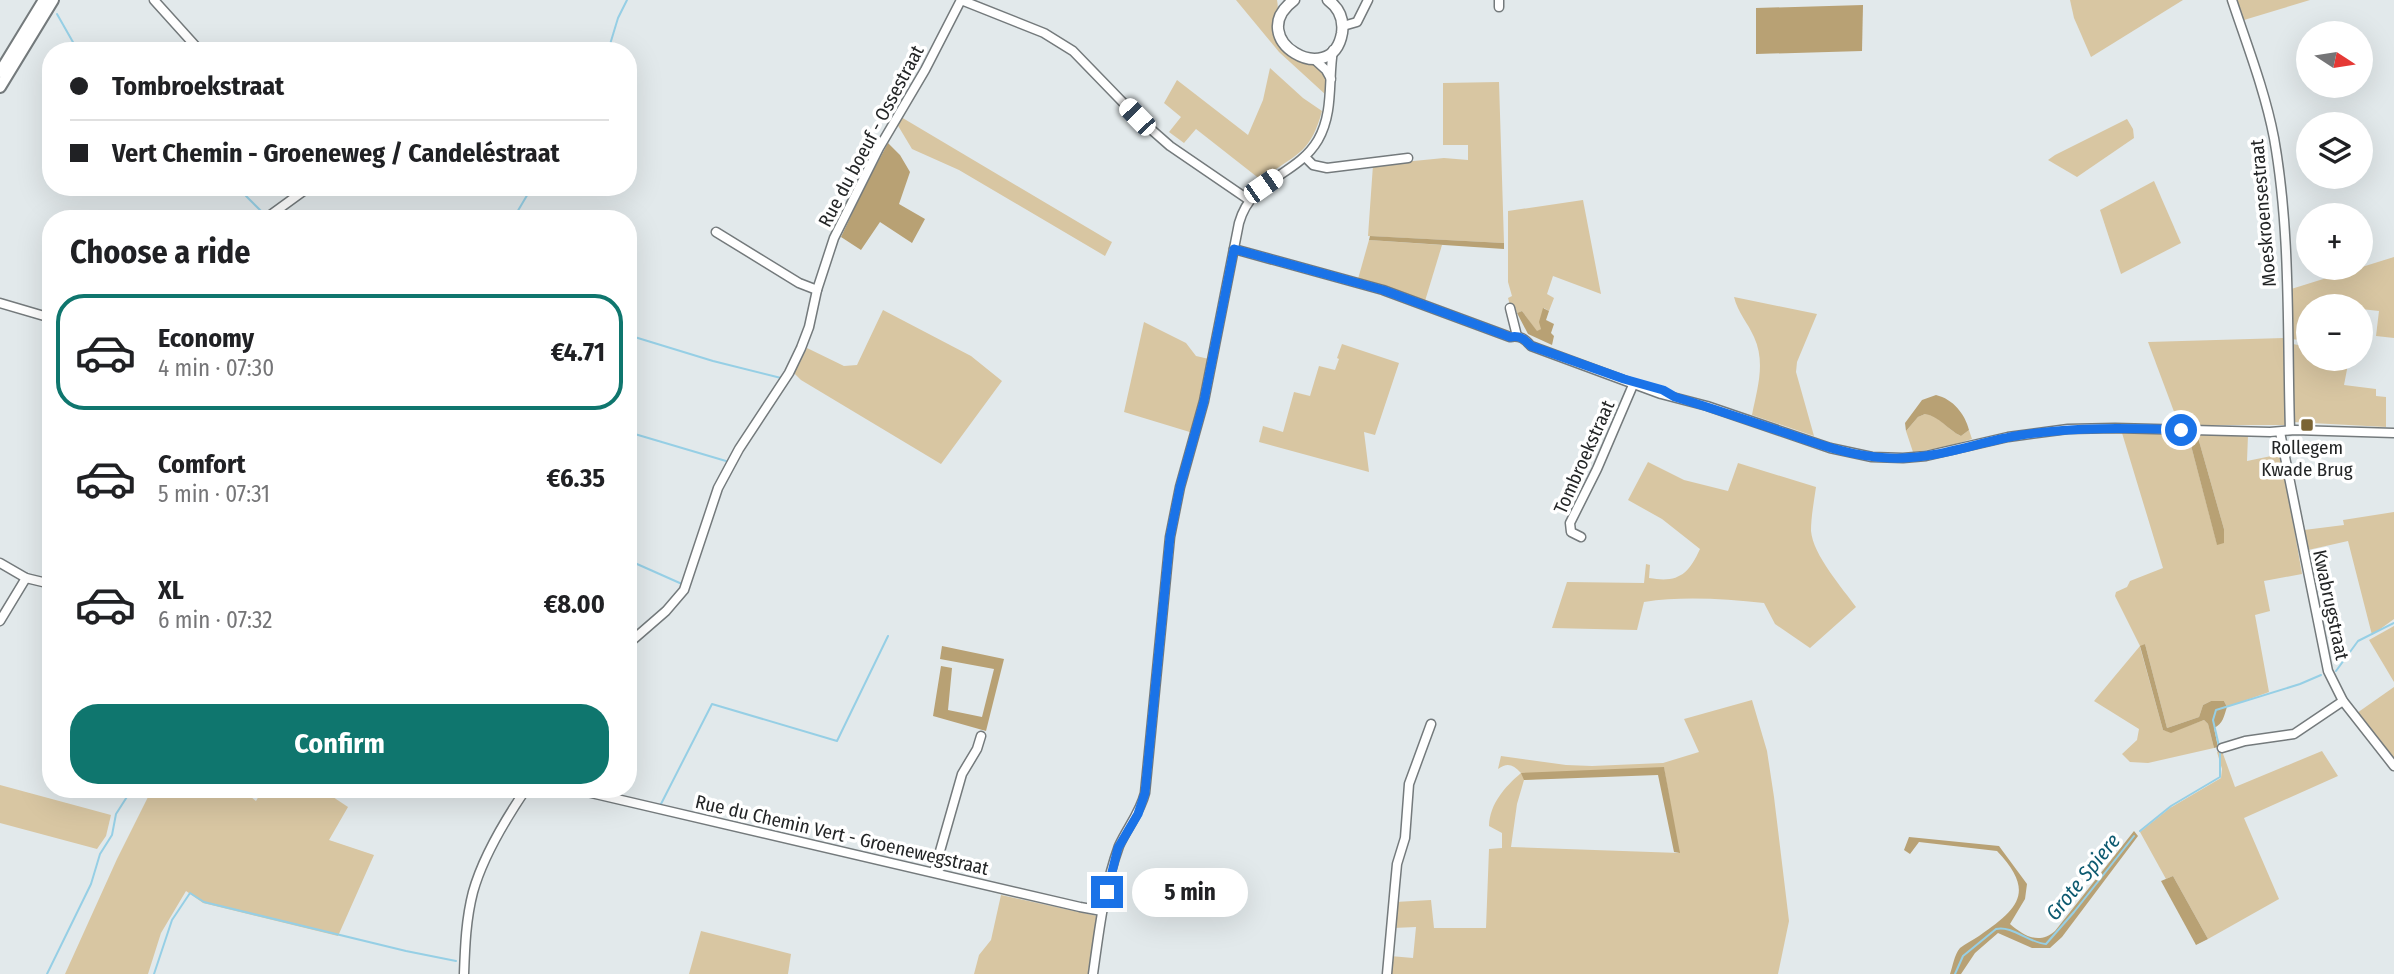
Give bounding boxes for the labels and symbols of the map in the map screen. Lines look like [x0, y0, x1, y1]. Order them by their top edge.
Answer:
north arrow [2296, 21, 2373, 98]
street label: Rue du boeuf - Ossestraat [813, 41, 929, 231]
car [1115, 95, 1160, 139]
street label: Moeskroensestraat [2245, 138, 2281, 288]
car [1240, 165, 1287, 207]
street label: Tombroekstraat [1549, 396, 1620, 517]
route start [2165, 414, 2197, 446]
marker: Rollegem Kwade Brug [2299, 417, 2315, 433]
place label: Rollegem Kwade Brug [2261, 436, 2353, 481]
street label: Kwabrugstraat [2308, 548, 2354, 663]
street label: Rue du Chemin Vert - Groenewegstraat [693, 790, 992, 880]
water label: Grote Spiere [2040, 828, 2126, 926]
callout: 5 min [1132, 868, 1247, 917]
route end [1091, 876, 1123, 908]

